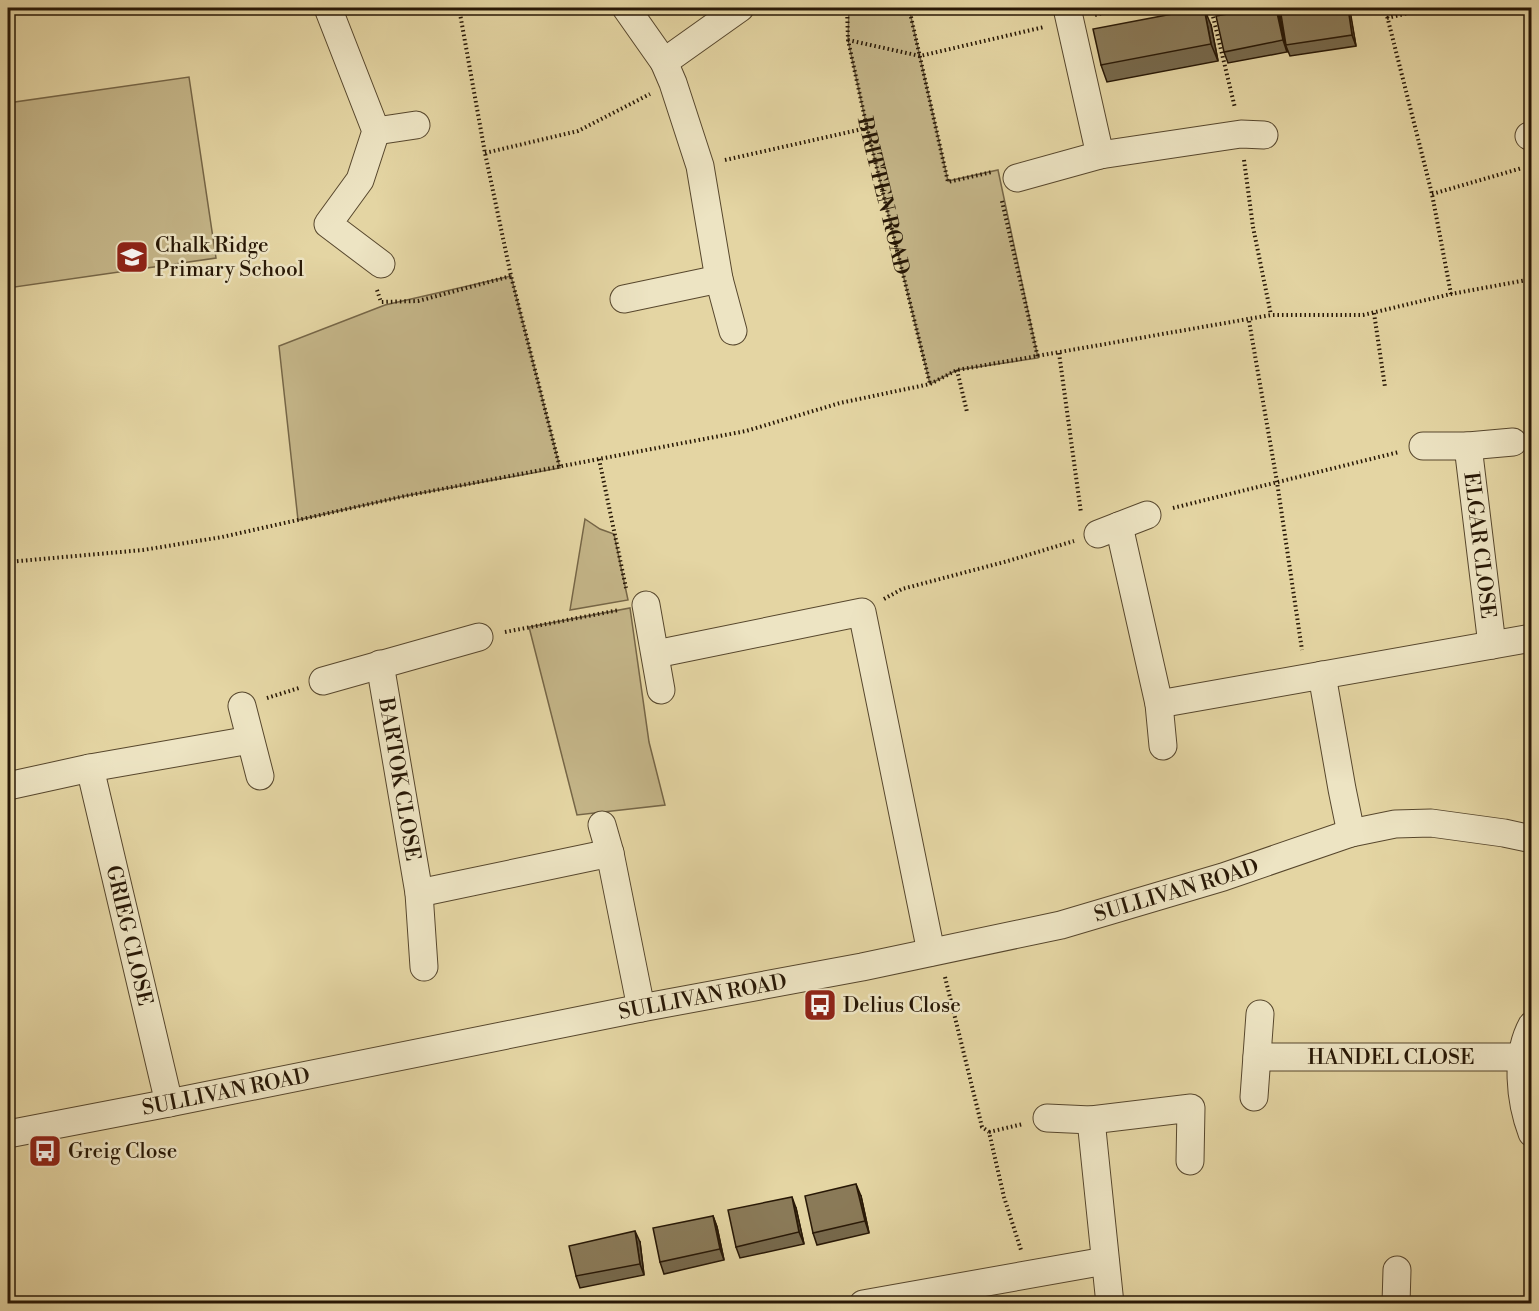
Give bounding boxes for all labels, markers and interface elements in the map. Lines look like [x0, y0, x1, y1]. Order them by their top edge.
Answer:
street label: BRITTEN ROAD [851, 114, 915, 278]
place label: Chalk Ridge Primary School [155, 233, 304, 283]
school or university icon: Chalk Ridge Primary School [114, 239, 150, 275]
street label: ELGAR CLOSE [1457, 471, 1501, 620]
street label: BARTOK CLOSE [372, 695, 425, 863]
street label: SULLIVAN ROAD [1091, 854, 1262, 928]
street label: GRIEG CLOSE [99, 863, 158, 1008]
street label: SULLIVAN ROAD [616, 969, 789, 1026]
bus stop icon: Delius Close [802, 987, 838, 1023]
place label: Delius Close [843, 993, 961, 1019]
street label: HANDEL CLOSE [1307, 1045, 1475, 1071]
street label: SULLIVAN ROAD [140, 1063, 312, 1122]
bus stop icon: Greig Close [27, 1133, 63, 1169]
place label: Greig Close [68, 1139, 177, 1165]

